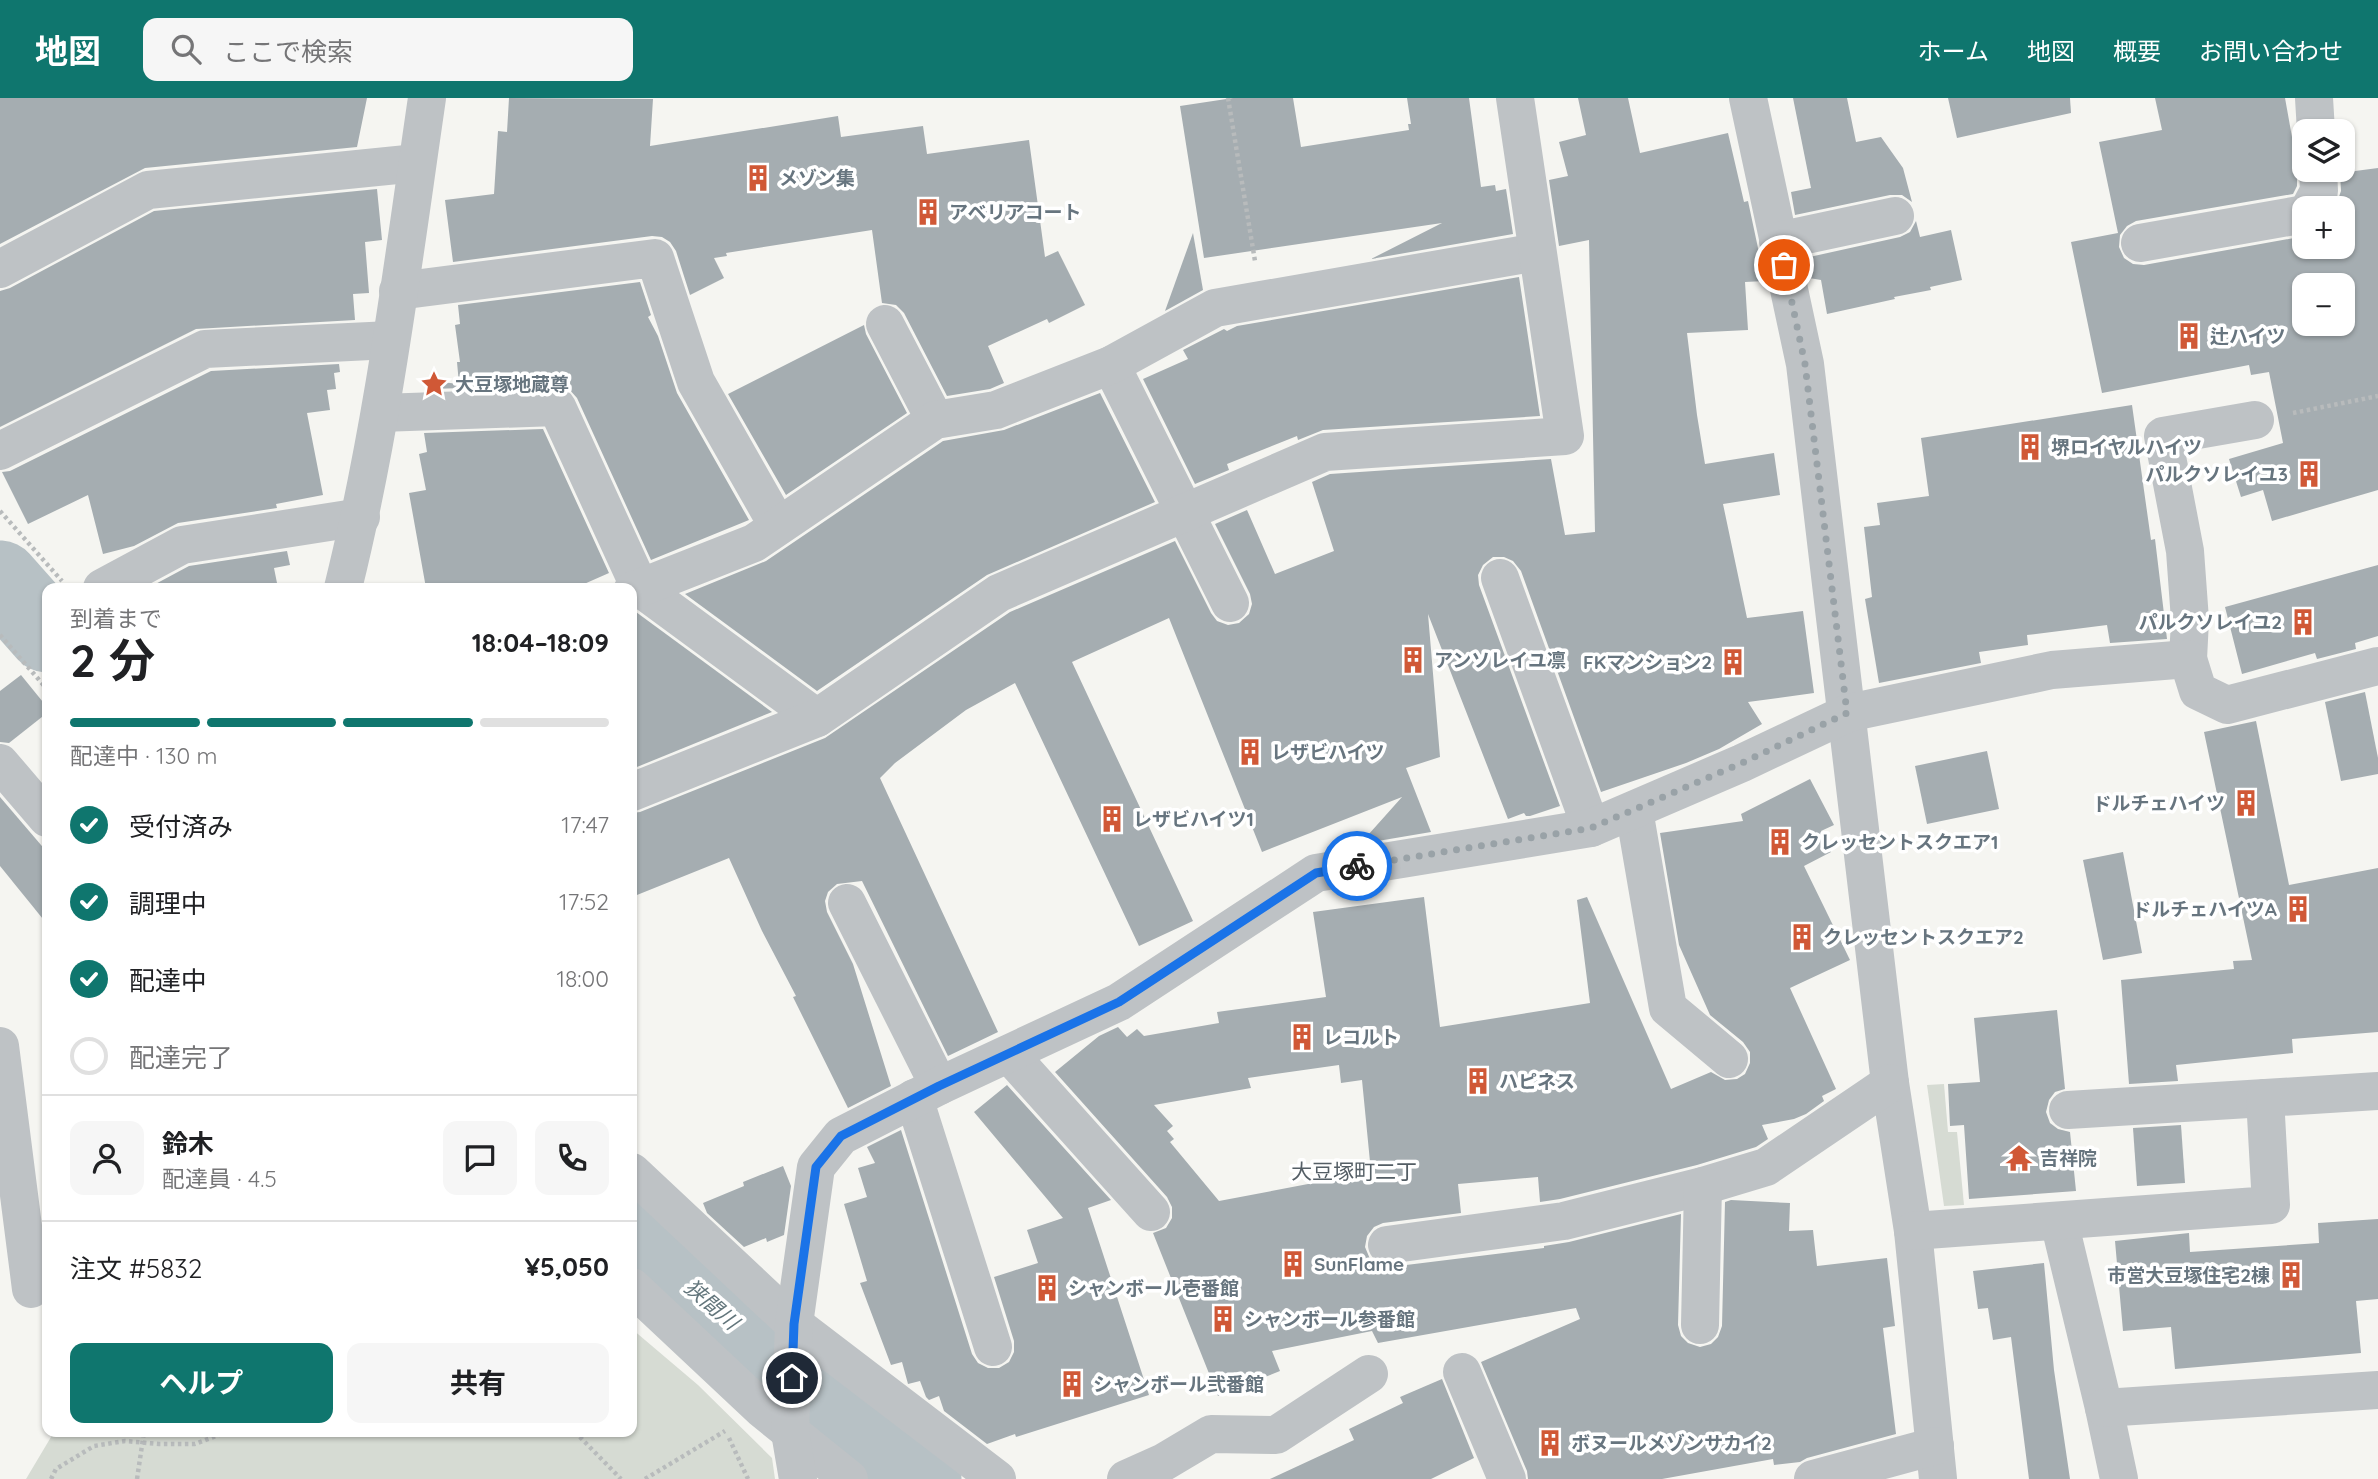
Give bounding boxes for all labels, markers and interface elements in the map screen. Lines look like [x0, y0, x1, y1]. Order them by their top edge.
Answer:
search box [143, 18, 633, 81]
text: 地図 [35, 30, 101, 71]
icon: search [167, 30, 205, 68]
text: ここで検索 [223, 35, 353, 68]
text: ホーム [1918, 36, 1989, 66]
text: 地図 [2027, 36, 2075, 66]
text: 概要 [2113, 36, 2161, 66]
text: お問い合わせ [2199, 36, 2343, 66]
map controls [2292, 119, 2355, 336]
button: layers [2292, 119, 2355, 182]
building icon: メゾン集 [743, 163, 773, 193]
place label: メゾン集 [779, 166, 855, 190]
button: + [2292, 196, 2355, 259]
building icon: アベリアコート [913, 197, 943, 227]
place label: アベリアコート [949, 200, 1082, 224]
pin [1754, 235, 1814, 295]
icon: bag [1765, 246, 1803, 284]
button: − [2292, 273, 2355, 336]
building icon: 辻ハイツ [2174, 321, 2204, 351]
place label: 辻ハイツ [2210, 324, 2286, 348]
place icon: 大豆塚地蔵尊 [419, 369, 449, 399]
place label: 大豆塚地蔵尊 [455, 372, 569, 396]
building icon: 堺ロイヤルハイツ [2015, 432, 2045, 462]
place label: 堺ロイヤルハイツ [2051, 435, 2202, 459]
building icon: パルクソレイユ3 [2294, 459, 2324, 489]
place label: パルクソレイユ3 [2145, 462, 2288, 486]
text: 到着まで [70, 604, 162, 633]
building icon: パルクソレイユ2 [2288, 607, 2318, 637]
place label: パルクソレイユ2 [2139, 610, 2282, 634]
text: 18:04–18:09 [472, 626, 609, 659]
text: 2 分 [70, 631, 155, 689]
building icon: アンソレイユ凛 [1398, 645, 1428, 675]
building icon: FKマンション2 [1718, 647, 1748, 677]
place label: アンソレイユ凛 [1434, 648, 1566, 672]
place label: FKマンション2 [1583, 650, 1712, 674]
building icon: レザビハイツ [1235, 737, 1265, 767]
place label: レザビハイツ [1271, 740, 1385, 764]
text: 配達中 · 130 m [70, 741, 218, 770]
building icon: ドルチェハイツ [2231, 788, 2261, 818]
place label: ドルチェハイツ [2092, 791, 2225, 815]
building icon: レザビハイツ1 [1097, 804, 1127, 834]
icon: check [70, 806, 108, 844]
place label: レザビハイツ1 [1133, 807, 1254, 831]
text: 受付済み [129, 810, 233, 843]
text: 17:47 [561, 810, 609, 839]
building icon: クレッセントスクエア1 [1765, 827, 1795, 857]
place label: クレッセントスクエア1 [1801, 830, 1998, 854]
courier [1322, 831, 1392, 901]
icon: bike [1338, 847, 1376, 885]
icon: check [70, 883, 108, 921]
text: 調理中 [129, 887, 207, 920]
text: 17:52 [559, 887, 609, 916]
building icon: ドルチェハイツA [2283, 894, 2313, 924]
place label: ドルチェハイツA [2132, 897, 2277, 921]
building icon: クレッセントスクエア2 [1787, 922, 1817, 952]
place label: クレッセントスクエア2 [1823, 925, 2024, 949]
icon: check [70, 960, 108, 998]
text: 配達中 [129, 964, 207, 997]
text: 18:00 [556, 964, 609, 993]
building icon: レコルト [1287, 1022, 1317, 1052]
place label: レコルト [1323, 1025, 1399, 1049]
text: 配達完了 [129, 1041, 233, 1074]
building icon: ハピネス [1463, 1066, 1493, 1096]
place label: ハピネス [1499, 1069, 1575, 1093]
button: person [70, 1121, 144, 1195]
button: chat [443, 1121, 517, 1195]
button: phone [535, 1121, 609, 1195]
text: 鈴木 [162, 1127, 214, 1160]
temple icon: 吉祥院 [2004, 1143, 2034, 1173]
place label: 吉祥院 [2040, 1146, 2097, 1170]
district label: 大豆塚町二丁 [1291, 1158, 1417, 1184]
text: 配達員 · 4.5 [162, 1164, 277, 1193]
building icon: SunFlame [1278, 1249, 1308, 1279]
text: ¥5,050 [524, 1250, 609, 1283]
text: 注文 #5832 [70, 1252, 202, 1285]
place label: SunFlame [1314, 1252, 1404, 1276]
building icon: 市営大豆塚住宅2棟 [2276, 1260, 2306, 1290]
place label: 市営大豆塚住宅2棟 [2107, 1263, 2270, 1287]
building icon: シャンボール壱番館 [1032, 1273, 1062, 1303]
water label: 狭間川 [680, 1274, 746, 1336]
place label: シャンボール壱番館 [1068, 1276, 1239, 1300]
building icon: シャンボール参番館 [1208, 1304, 1238, 1334]
place label: シャンボール参番館 [1244, 1307, 1415, 1331]
button: ヘルプ [70, 1343, 333, 1423]
button: 共有 [347, 1343, 609, 1423]
pin [762, 1348, 822, 1408]
icon: home [773, 1359, 811, 1397]
building icon: シャンボール弐番館 [1057, 1369, 1087, 1399]
place label: シャンボール弐番館 [1093, 1372, 1264, 1396]
building icon: ボヌールメゾンサカイ2 [1535, 1428, 1565, 1458]
place label: ボヌールメゾンサカイ2 [1571, 1431, 1772, 1455]

